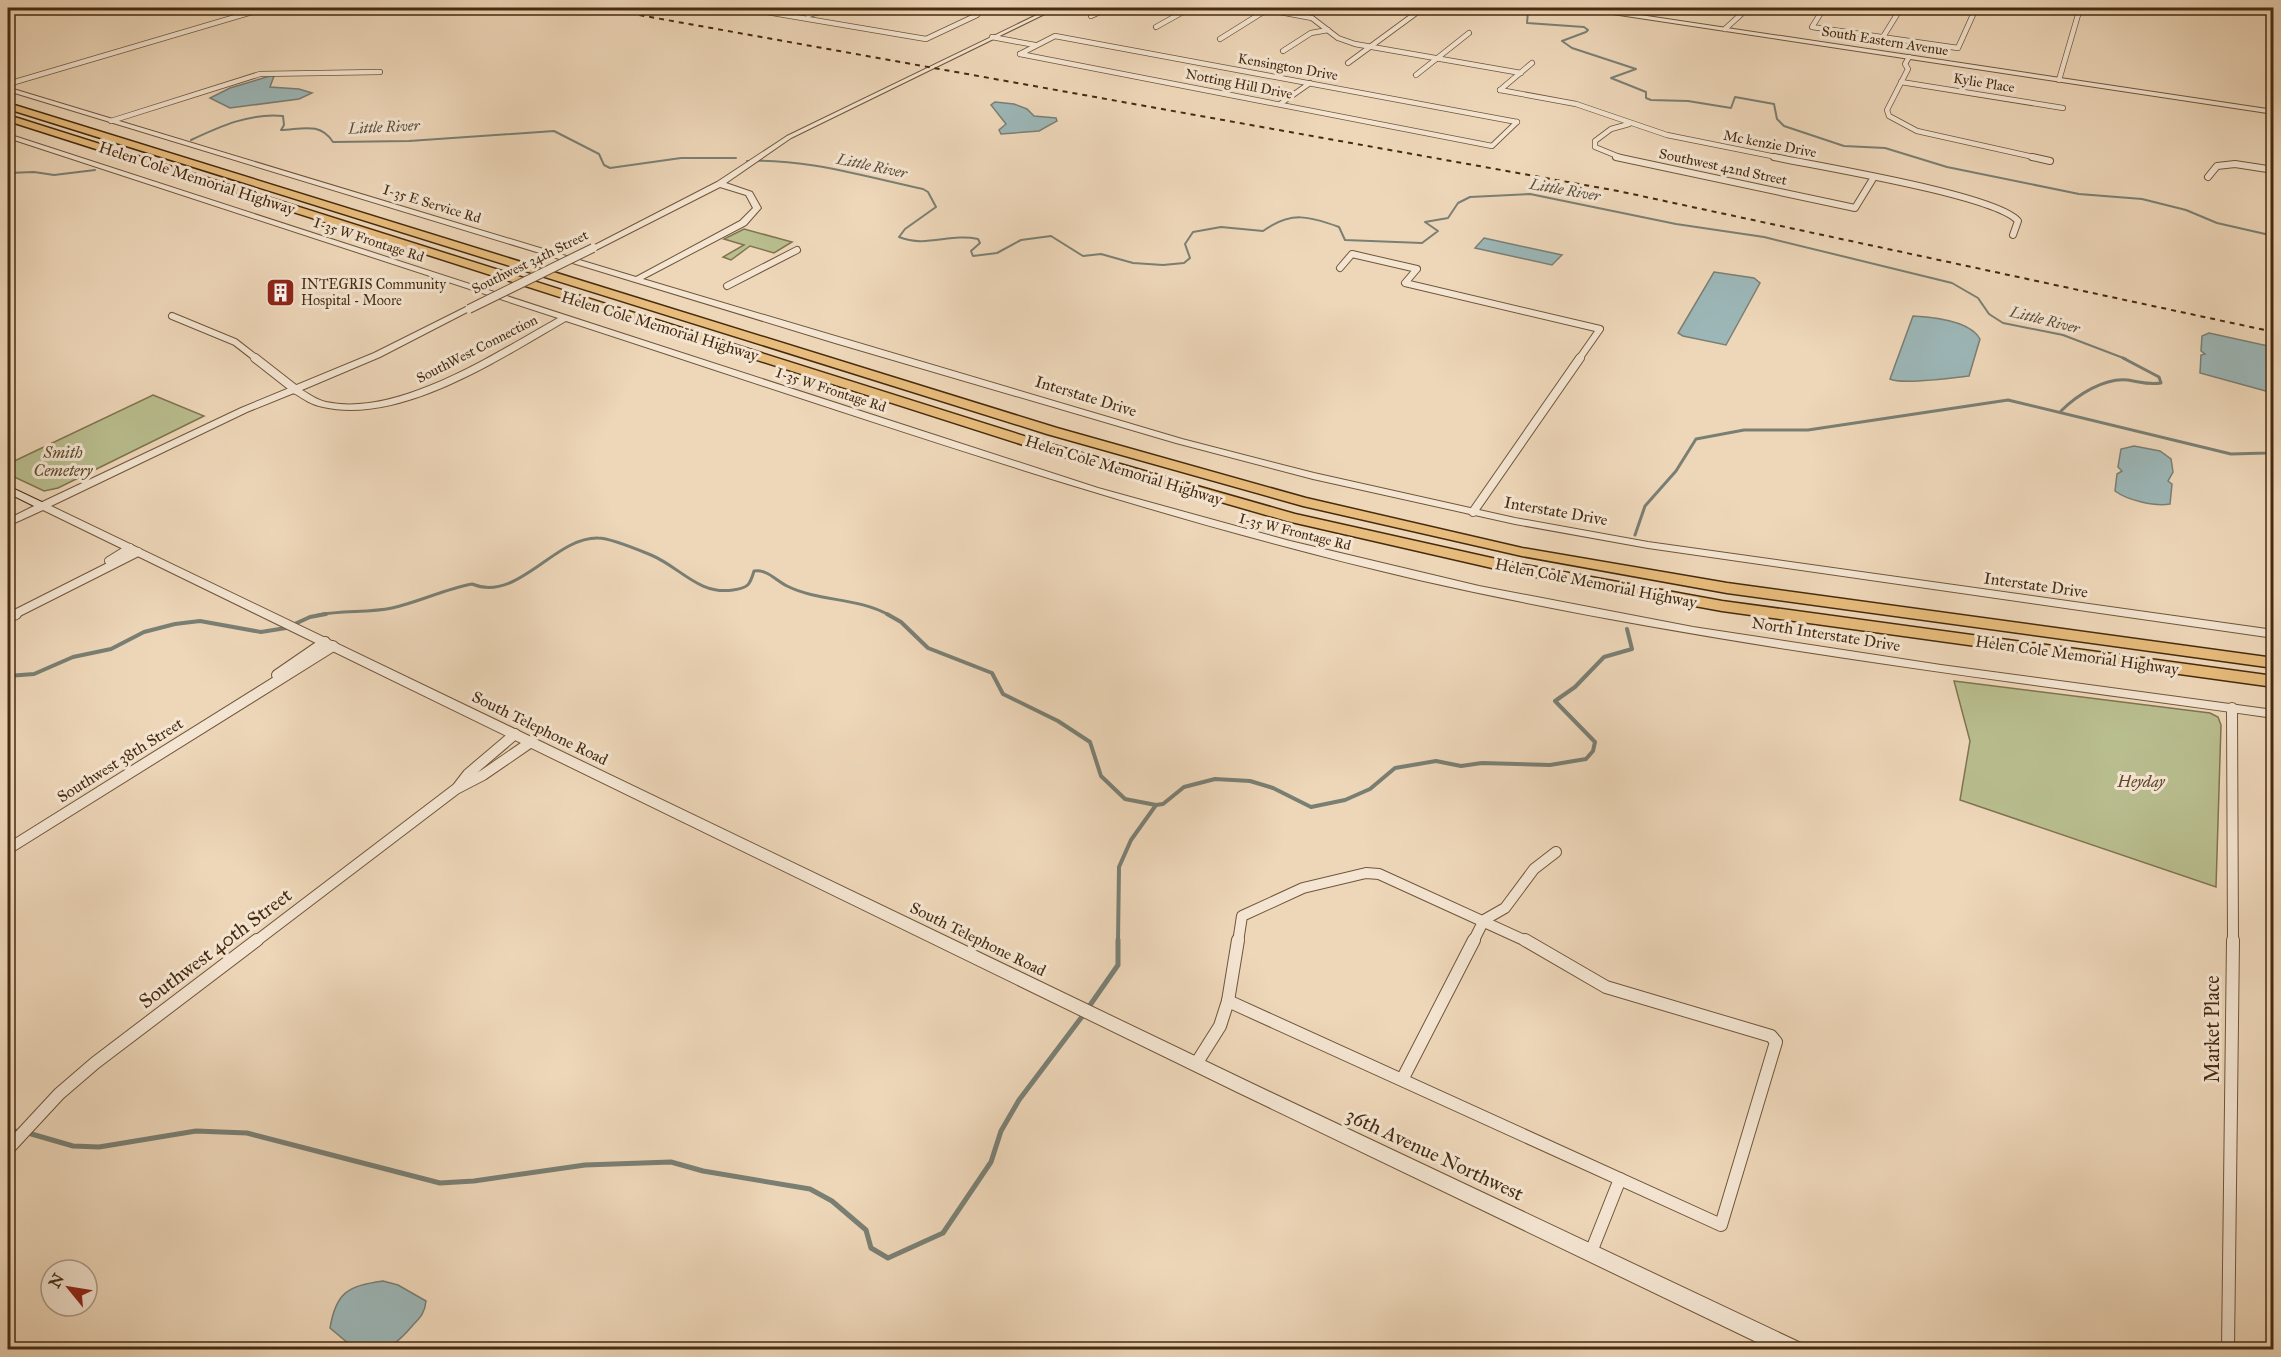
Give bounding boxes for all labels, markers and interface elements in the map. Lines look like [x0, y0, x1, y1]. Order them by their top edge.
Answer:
street label: South Eastern Avenue [1820, 23, 1950, 59]
street label: Kensington Drive [1237, 50, 1340, 84]
street label: Notting Hill Drive [1184, 65, 1294, 103]
street label: Kylie Place [1952, 70, 2016, 96]
water label: Little River [347, 116, 421, 138]
street label: Mc kenzie Drive [1722, 127, 1818, 161]
street label: Helen Cole Memorial Highway [96, 137, 298, 220]
street label: Southwest 42nd Street [1657, 145, 1789, 189]
water label: Little River [834, 150, 910, 182]
water label: Little River [1527, 175, 1602, 205]
street label: I-35 E Service Rd [381, 181, 483, 227]
street label: I-35 W Frontage Rd [312, 214, 426, 266]
street label: Southwest 34th Street [469, 226, 591, 298]
building icon: INTEGRIS Community Hospital - Moore [264, 276, 296, 308]
place label: INTEGRIS Community Hospital - Moore [301, 276, 447, 309]
street label: Helen Cole Memorial Highway [559, 287, 761, 366]
water label: Little River [2007, 302, 2083, 338]
street label: SouthWest Connection [414, 311, 541, 387]
street label: I-35 W Frontage Rd [774, 364, 888, 416]
street label: Interstate Drive [1033, 372, 1139, 421]
street label: Helen Cole Memorial Highway [1023, 431, 1225, 510]
park label: Smith Cemetery [34, 443, 93, 480]
street label: Interstate Drive [1503, 493, 1610, 530]
street label: I-35 W Frontage Rd [1237, 510, 1353, 554]
street label: Helen Cole Memorial Highway [1493, 554, 1699, 613]
street label: Interstate Drive [1983, 568, 2090, 602]
street label: North Interstate Drive [1750, 613, 1902, 655]
street label: Helen Cole Memorial Highway [1974, 631, 2180, 680]
street label: South Telephone Road [469, 687, 611, 769]
street label: Southwest 38th Street [54, 713, 187, 806]
park label: Heyday [2116, 772, 2166, 791]
street label: Southwest 40th Street [134, 883, 296, 1013]
street label: South Telephone Road [907, 898, 1049, 980]
street label: Market Place [2200, 975, 2224, 1083]
street label: 36th Avenue Northwest [1342, 1102, 1528, 1206]
north arrow [39, 1258, 99, 1318]
text: N [45, 1270, 68, 1291]

